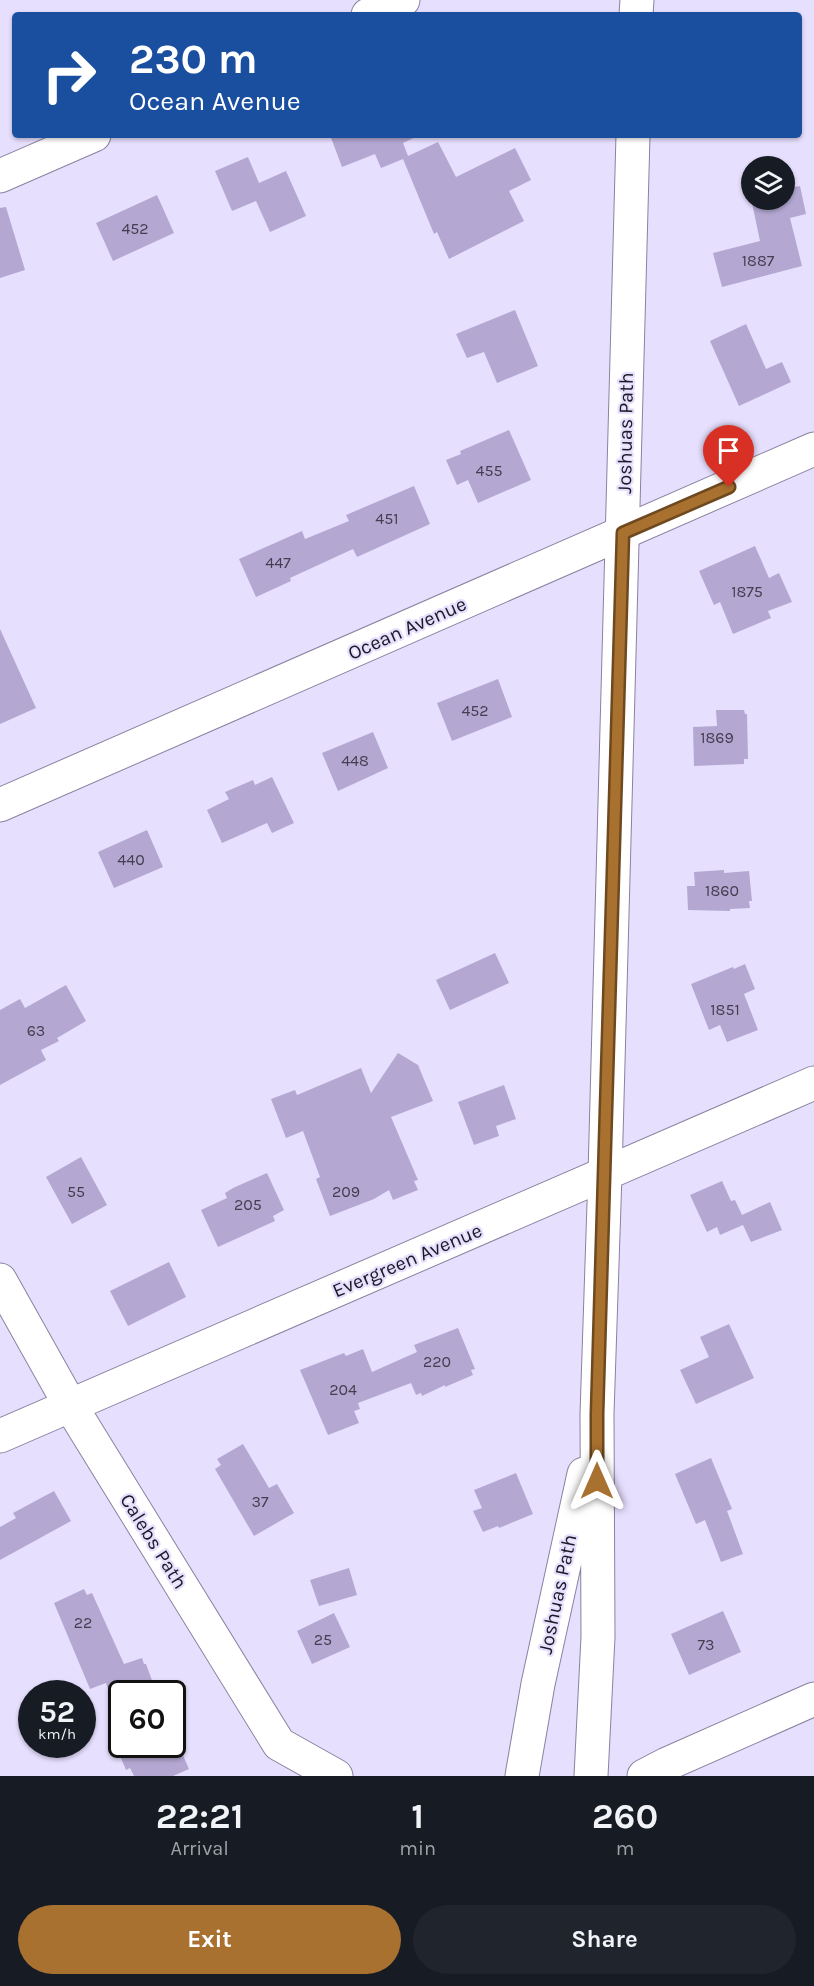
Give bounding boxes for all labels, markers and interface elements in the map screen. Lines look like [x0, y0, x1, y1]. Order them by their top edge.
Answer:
text: 230 m [129, 34, 258, 84]
icon: right [30, 36, 108, 114]
text: Ocean Avenue [129, 85, 301, 117]
map controls [741, 156, 795, 210]
button: layers [741, 156, 795, 210]
house number: 452 [121, 219, 149, 238]
house number: 1887 [742, 251, 775, 270]
street label: Joshuas Path [613, 372, 638, 494]
pin [703, 425, 754, 487]
icon: arrive [712, 434, 745, 467]
house number: 455 [476, 461, 503, 480]
house number: 451 [375, 509, 399, 528]
house number: 447 [265, 553, 291, 572]
house number: 1875 [731, 582, 763, 601]
street label: Ocean Avenue [344, 592, 470, 665]
house number: 452 [461, 701, 489, 720]
house number: 1869 [700, 728, 734, 747]
house number: 448 [341, 751, 369, 770]
house number: 440 [117, 850, 145, 869]
house number: 1860 [705, 881, 739, 900]
house number: 1851 [710, 1000, 740, 1019]
house number: 63 [27, 1021, 45, 1040]
house number: 55 [67, 1182, 85, 1201]
house number: 209 [332, 1182, 360, 1201]
house number: 205 [234, 1195, 262, 1214]
street label: Evergreen Avenue [329, 1219, 485, 1302]
house number: 220 [423, 1352, 451, 1371]
house number: 204 [329, 1380, 357, 1399]
position arrow [565, 1449, 629, 1513]
street label: Calebs Path [115, 1489, 192, 1593]
house number: 37 [252, 1492, 269, 1511]
street label: Joshuas Path [534, 1532, 581, 1656]
house number: 22 [74, 1613, 92, 1632]
house number: 25 [314, 1630, 332, 1649]
house number: 73 [698, 1635, 714, 1654]
speed limit sign: 60 [108, 1680, 186, 1758]
text: 52 [39, 1694, 75, 1730]
text: km/h [38, 1725, 76, 1743]
text: 22:21 [156, 1795, 244, 1837]
text: 1 [411, 1795, 424, 1837]
text: 260 [592, 1795, 658, 1837]
text: Arrival [170, 1837, 229, 1860]
text: min [399, 1837, 436, 1860]
text: m [616, 1837, 634, 1860]
button: Exit [18, 1905, 401, 1974]
button: Share [413, 1905, 796, 1974]

